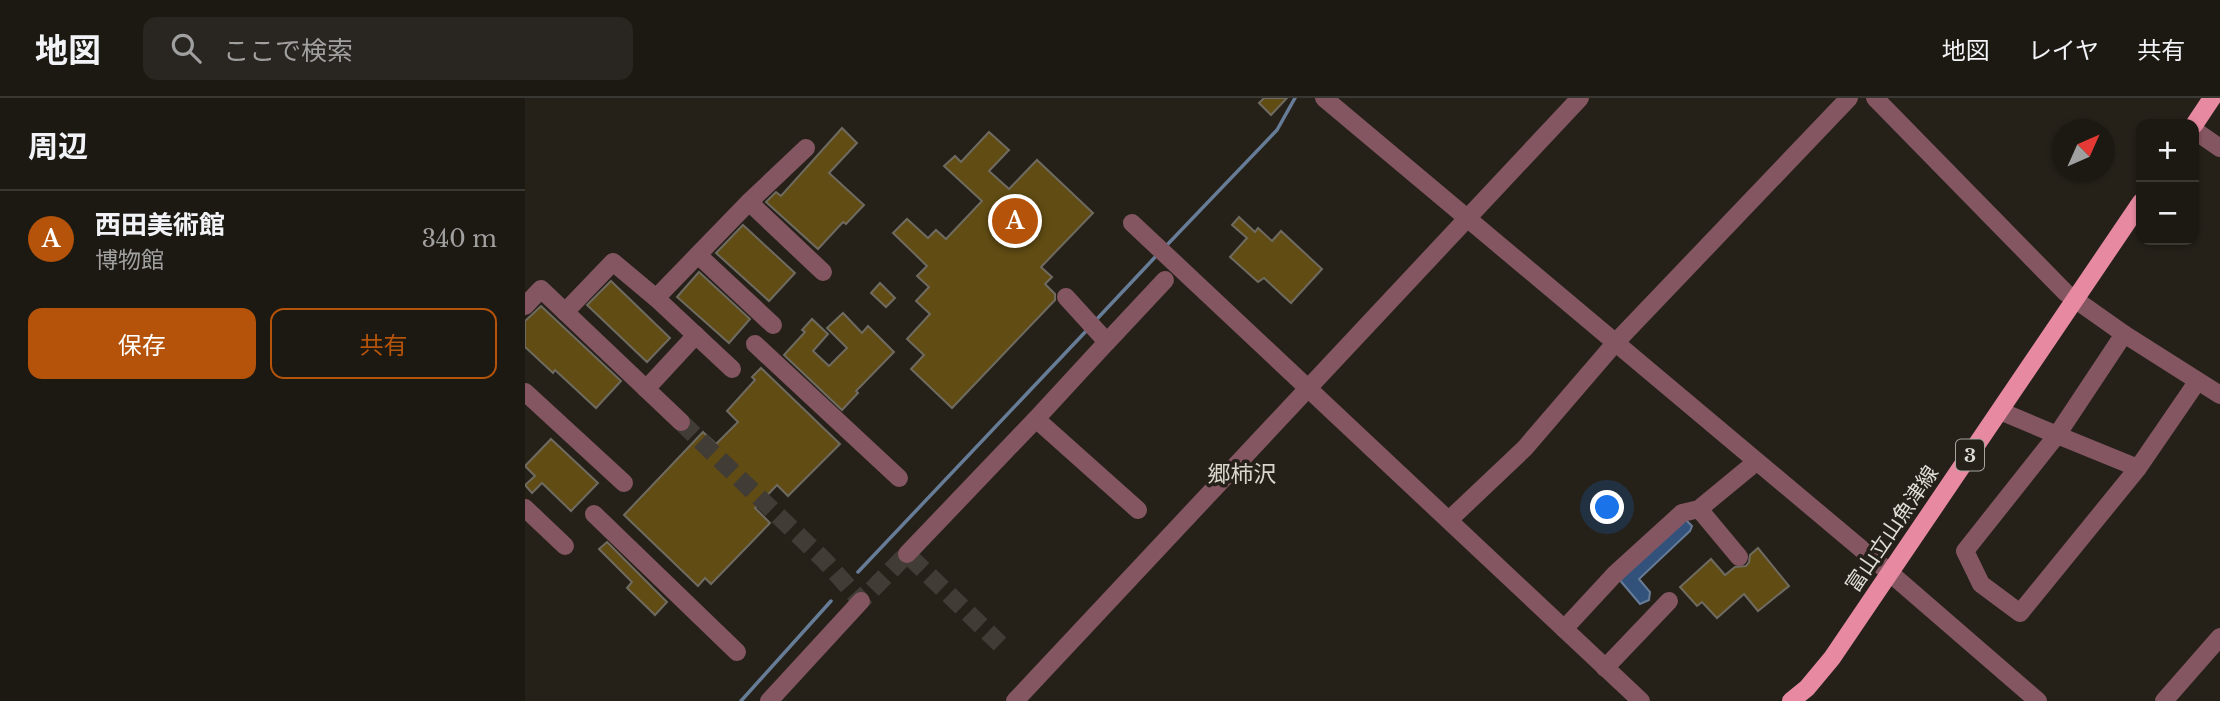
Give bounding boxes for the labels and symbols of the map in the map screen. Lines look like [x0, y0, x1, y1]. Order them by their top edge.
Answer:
north arrow [2052, 119, 2115, 182]
pin: A [992, 195, 1038, 247]
road number: 3 [1956, 440, 1984, 470]
district label: 郷柿沢 [1208, 460, 1277, 488]
street label: 富山立山魚津線 [1840, 461, 1944, 597]
your location [1590, 490, 1624, 524]

